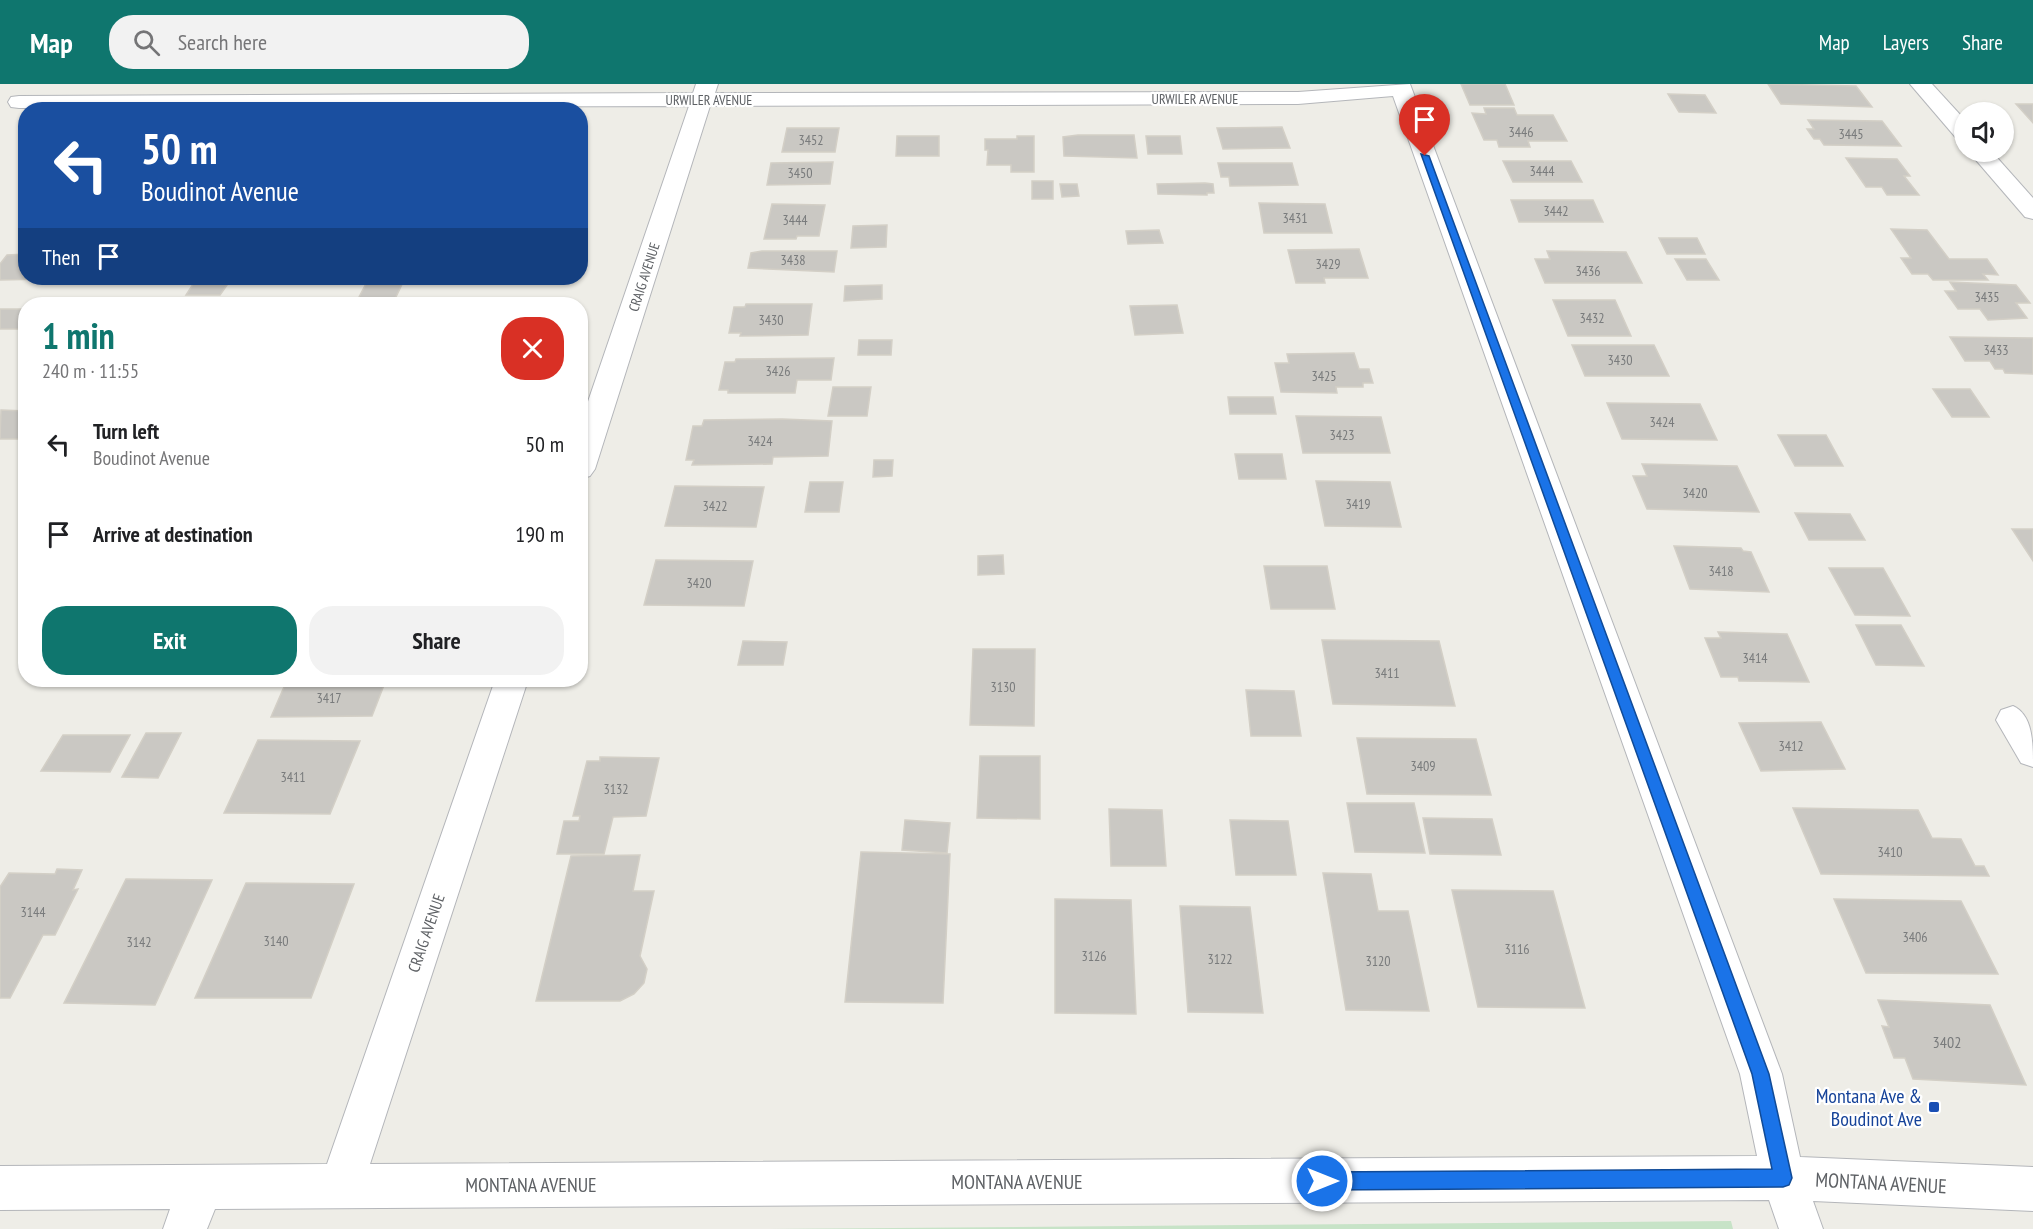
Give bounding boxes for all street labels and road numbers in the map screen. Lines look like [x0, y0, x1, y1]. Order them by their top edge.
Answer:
street label: URWILER AVENUE [1152, 90, 1238, 108]
street label: URWILER AVENUE [666, 91, 752, 109]
street label: CRAIG AVENUE [624, 240, 664, 314]
street label: CRAIG AVENUE [403, 891, 449, 975]
street label: MONTANA AVENUE [1815, 1167, 1947, 1199]
street label: MONTANA AVENUE [951, 1169, 1083, 1195]
street label: MONTANA AVENUE [465, 1172, 597, 1198]

